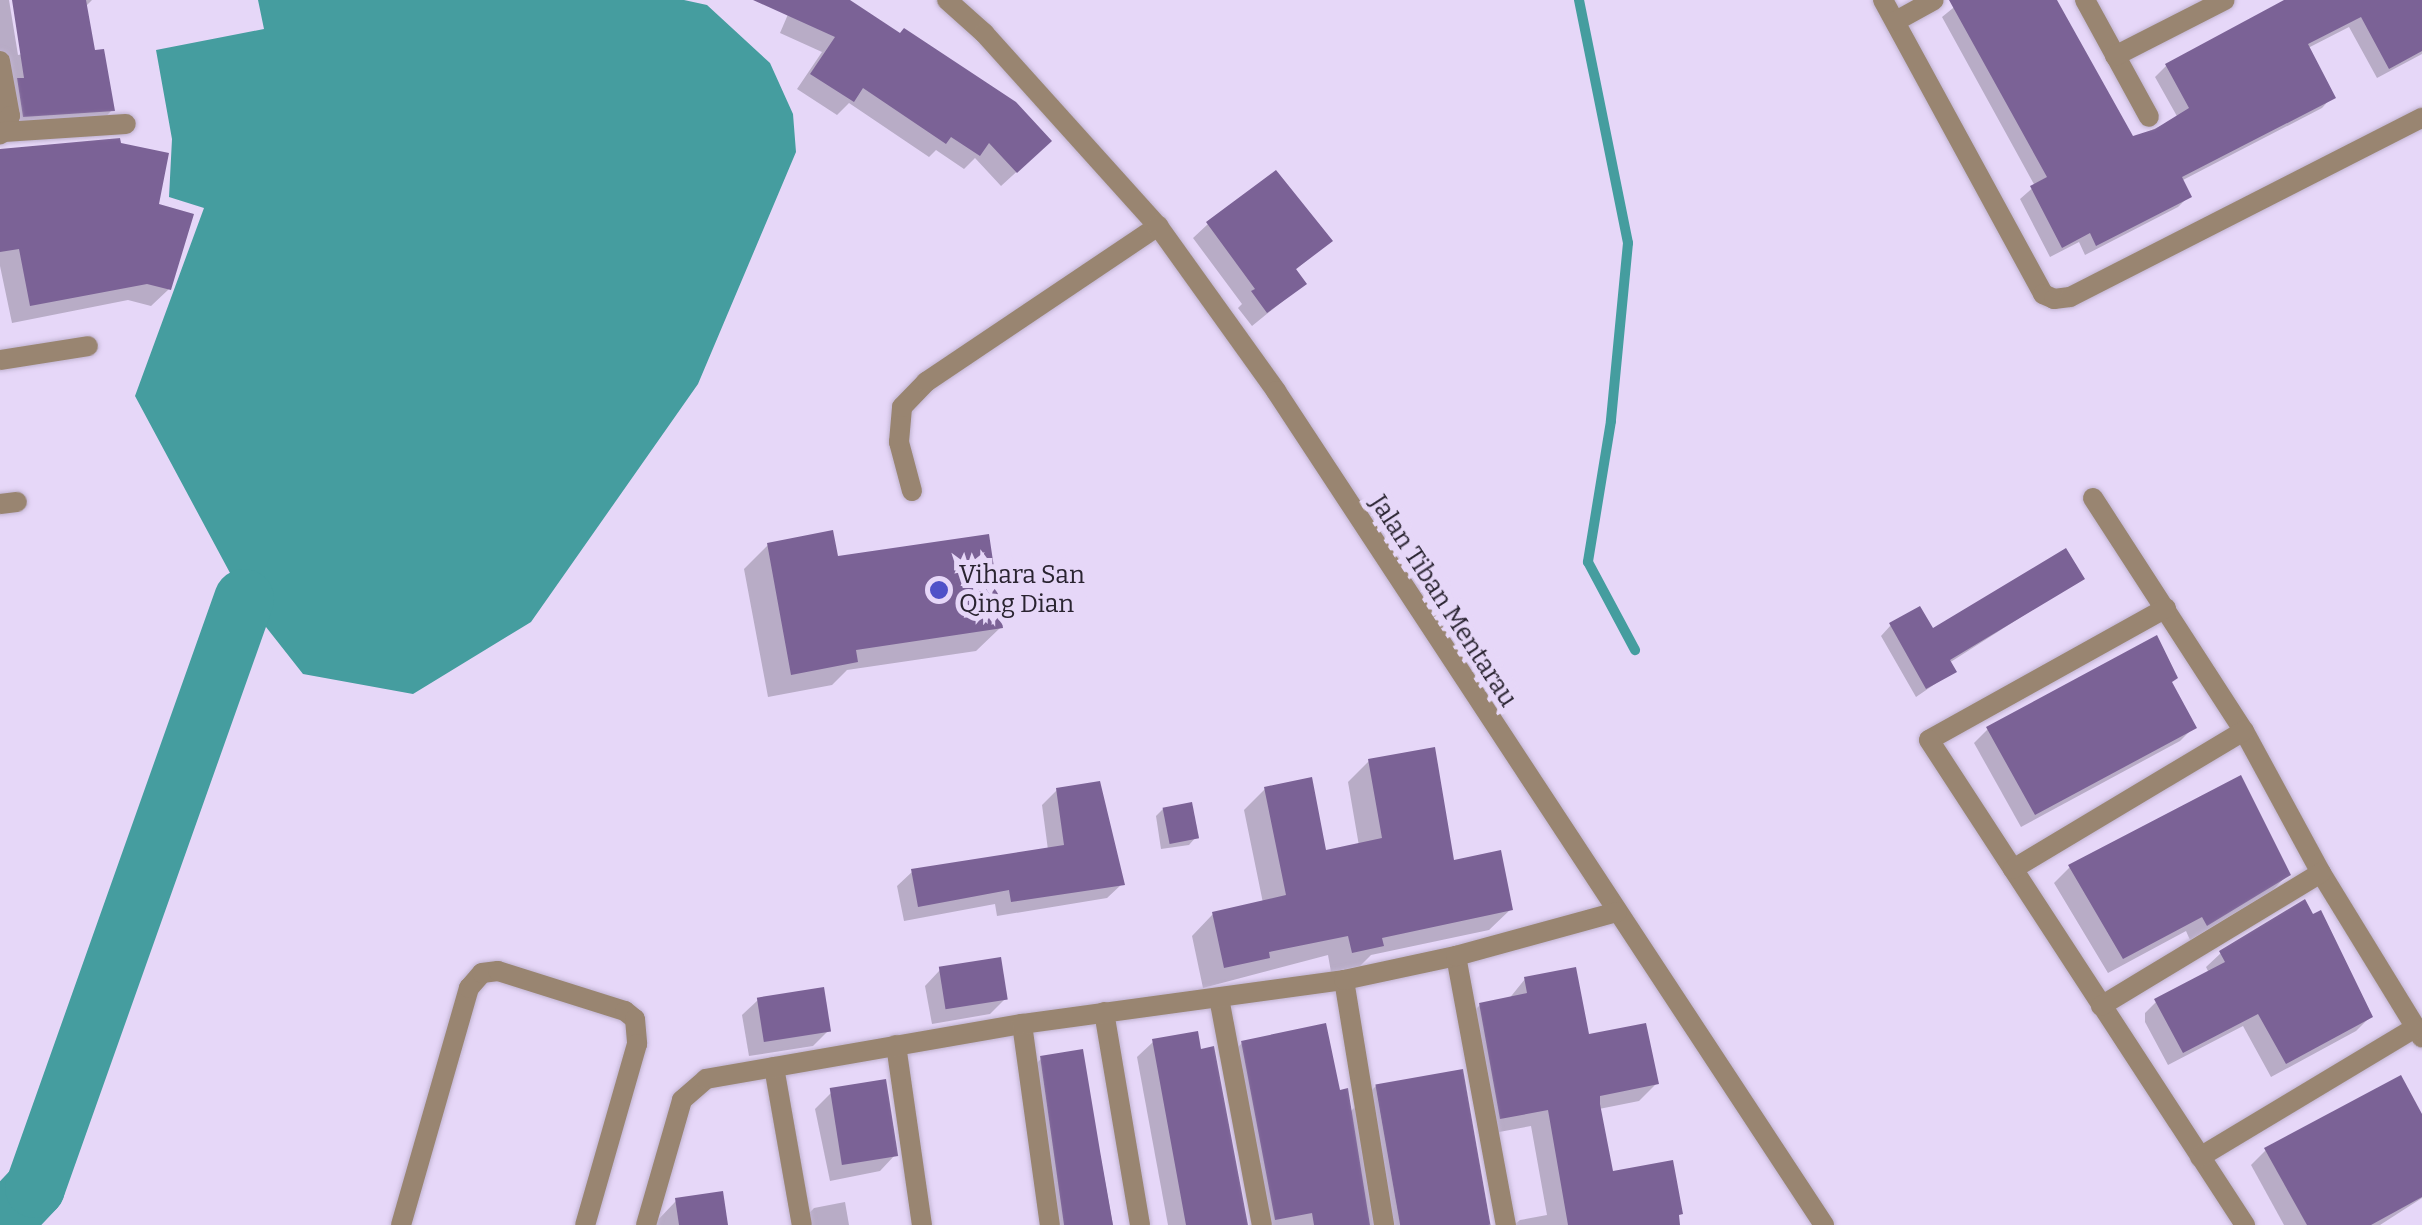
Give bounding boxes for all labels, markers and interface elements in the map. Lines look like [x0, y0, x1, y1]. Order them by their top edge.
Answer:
street label: Jalan Tiban Mentarau [1363, 489, 1523, 713]
place label: Vihara San Qing Dian [959, 561, 1085, 620]
marker: Vihara San Qing Dian [928, 579, 950, 601]

